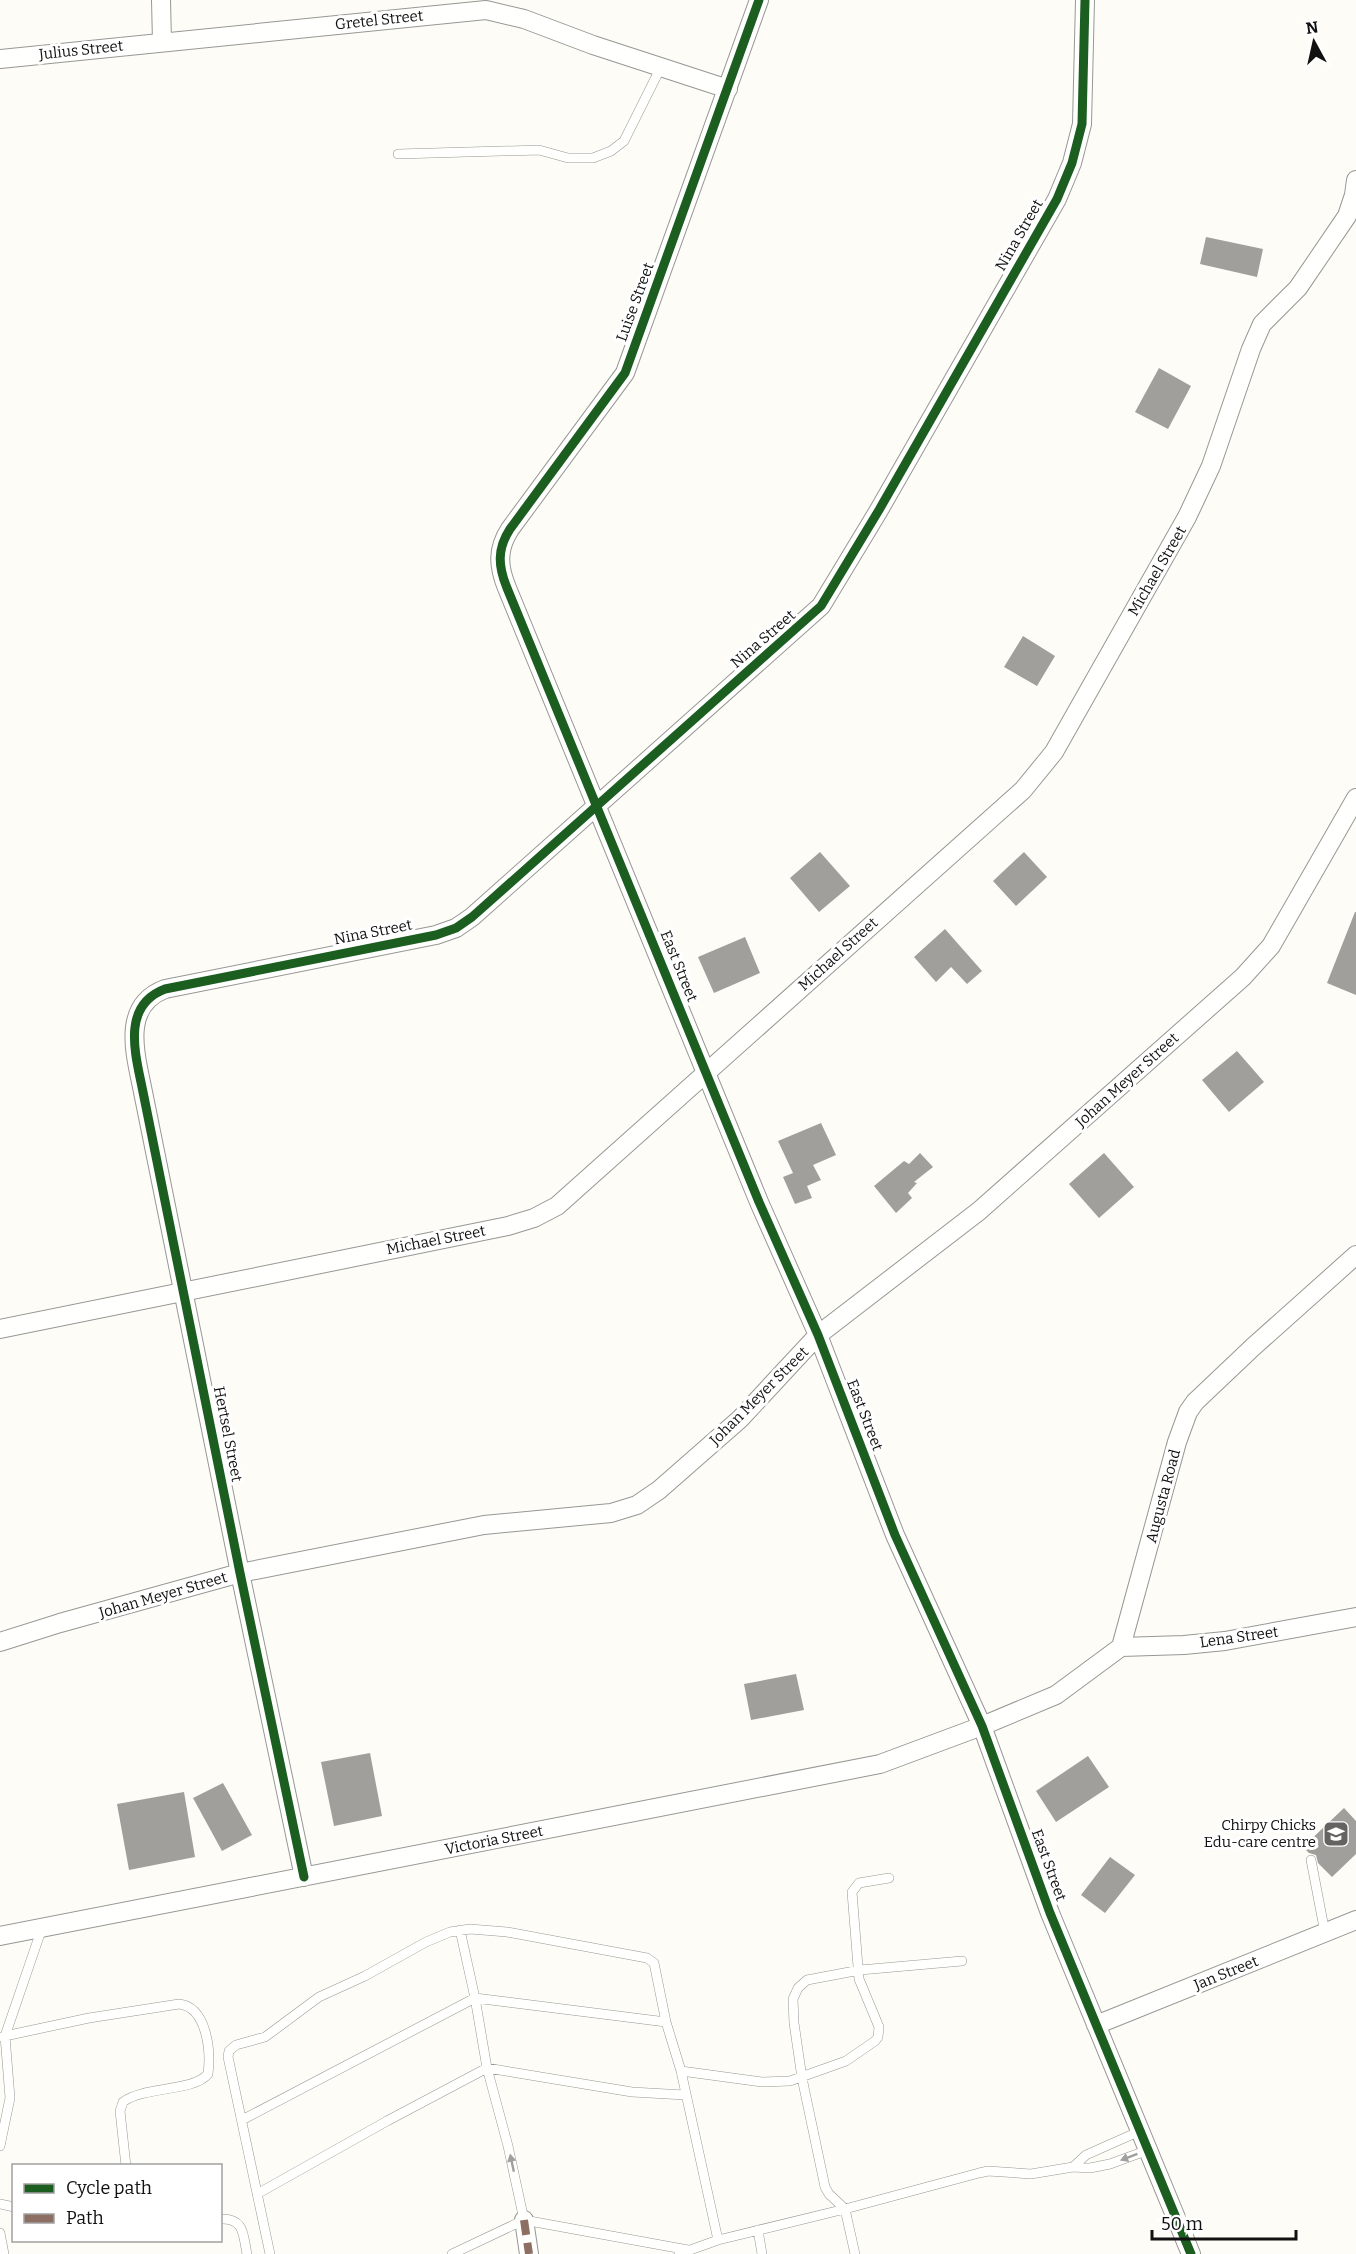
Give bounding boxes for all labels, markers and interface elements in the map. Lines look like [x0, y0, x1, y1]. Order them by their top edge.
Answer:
street label: Gretel Street [334, 6, 425, 34]
north arrow [1284, 12, 1344, 72]
text: N [1305, 17, 1319, 38]
street label: Julius Street [37, 37, 125, 63]
street label: Nina Street [991, 196, 1047, 274]
street label: Luise Street [612, 260, 658, 344]
street label: Michael Street [1124, 522, 1190, 619]
street label: Nina Street [727, 606, 799, 672]
street label: Michael Street [795, 913, 882, 994]
street label: Nina Street [332, 915, 414, 948]
street label: East Street [657, 928, 702, 1005]
street label: Johan Meyer Street [1071, 1029, 1183, 1132]
street label: Michael Street [385, 1221, 488, 1258]
street label: Johan Meyer Street [705, 1342, 813, 1450]
street label: East Street [843, 1377, 887, 1454]
street label: Hertsel Street [210, 1385, 246, 1484]
street label: Augusta Road [1142, 1447, 1184, 1545]
street label: Johan Meyer Street [96, 1568, 230, 1622]
street label: Lena Street [1198, 1622, 1280, 1651]
place label: Chirpy Chicks Edu-care centre [1204, 1816, 1316, 1851]
school or university icon: Chirpy Chicks Edu-care centre [1321, 1819, 1351, 1849]
street label: Victoria Street [443, 1822, 545, 1858]
street label: East Street [1028, 1827, 1071, 1904]
street label: Jan Street [1190, 1952, 1261, 1994]
one-way arrow [1120, 2152, 1138, 2162]
one-way arrow [506, 2154, 516, 2173]
legend [12, 2164, 222, 2242]
text: Cycle path [66, 2177, 152, 2199]
scale bar [1152, 2203, 1296, 2241]
text: Path [66, 2207, 104, 2229]
text: 50 m [1161, 2213, 1203, 2235]

